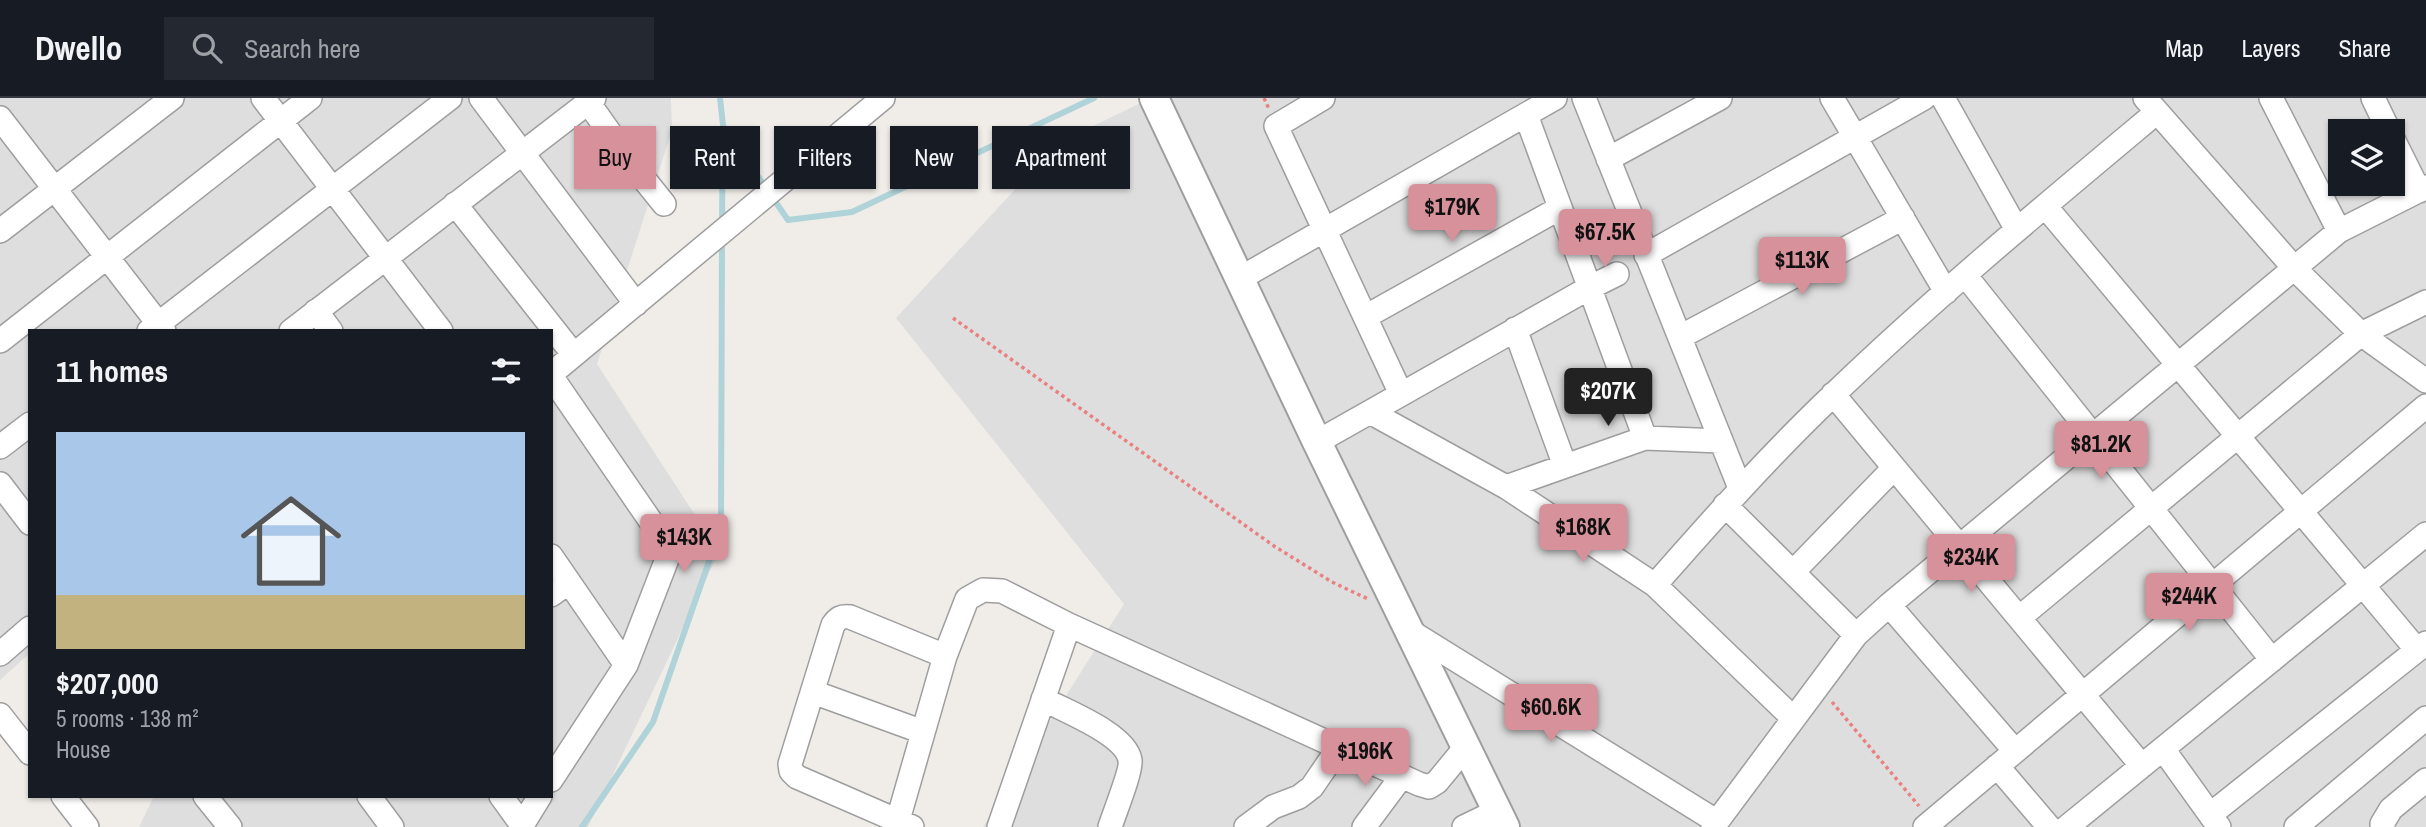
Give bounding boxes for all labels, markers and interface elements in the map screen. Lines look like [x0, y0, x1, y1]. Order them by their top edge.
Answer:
search box [164, 17, 654, 80]
text: Dwello [35, 26, 122, 70]
icon: search [188, 29, 226, 67]
text: Search here [244, 31, 360, 66]
text: Map [2165, 32, 2203, 64]
text: Layers [2241, 32, 2300, 64]
text: Share [2338, 32, 2391, 64]
map controls [2328, 119, 2405, 196]
button: layers [2328, 119, 2405, 196]
chip: Buy [574, 126, 656, 189]
chip: Rent [670, 126, 760, 189]
chip: Filters [774, 126, 876, 189]
chip: New [890, 126, 978, 189]
chip: Apartment [992, 126, 1130, 189]
pin: $179K [1403, 184, 1501, 244]
text: $179K [1424, 191, 1480, 222]
pin: $67.5K [1548, 209, 1662, 269]
text: $67.5K [1575, 216, 1635, 247]
pin: $113K [1753, 238, 1851, 297]
text: $113K [1775, 244, 1829, 275]
text: 11 homes [56, 351, 168, 391]
icon: filters [487, 352, 525, 390]
pin: $207K [1559, 368, 1657, 428]
text: $207K [1580, 375, 1636, 406]
pin: $81.2K [2044, 422, 2158, 481]
text: $81.2K [2071, 428, 2131, 459]
icon: home [228, 478, 354, 604]
pin: $168K [1534, 504, 1632, 564]
text: $168K [1555, 511, 1611, 542]
pin: $143K [635, 514, 733, 574]
text: $143K [656, 521, 712, 552]
pin: $234K [1922, 534, 2020, 594]
text: $234K [1943, 541, 1999, 572]
pin: $244K [2140, 574, 2238, 633]
text: $244K [2161, 580, 2217, 611]
text: $207,000 [56, 663, 159, 703]
pin: $60.6K [1494, 684, 1608, 744]
text: $60.6K [1521, 691, 1581, 722]
text: 5 rooms · 138 m² [56, 703, 199, 734]
pin: $196K [1316, 728, 1414, 788]
text: House [56, 734, 111, 765]
text: $196K [1337, 735, 1393, 766]

